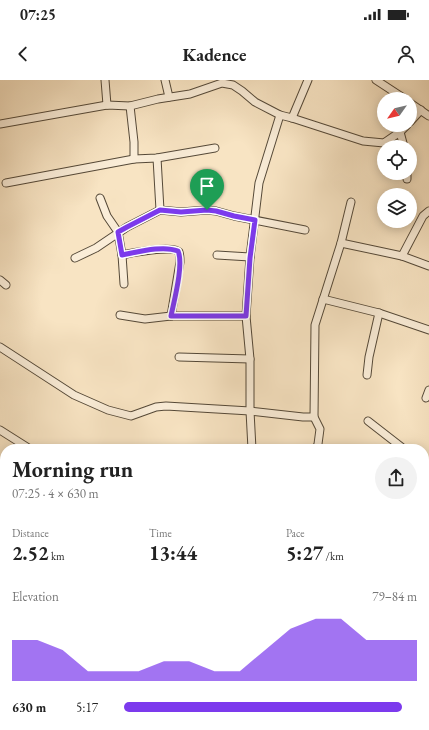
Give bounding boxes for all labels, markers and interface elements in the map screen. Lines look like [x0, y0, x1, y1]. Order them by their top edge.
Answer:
text: 07:25 [20, 5, 56, 24]
icon: back [12, 43, 34, 65]
text: Kadence [183, 43, 246, 66]
icon: person [395, 43, 417, 65]
north arrow [377, 92, 417, 132]
map controls [377, 92, 417, 228]
button: locate [377, 140, 417, 180]
pin [190, 169, 224, 210]
icon: arrive [196, 175, 218, 197]
button: layers [377, 188, 417, 228]
text: Morning run [12, 455, 133, 484]
button: share [375, 457, 417, 499]
text: 07:25 · 4 × 630 m [12, 485, 99, 502]
text: Distance [12, 526, 49, 540]
text: Time [149, 526, 172, 540]
text: Pace [286, 526, 304, 540]
text: 2.52 [12, 540, 49, 566]
text: 13:44 [149, 540, 197, 566]
text: 5:27 [286, 540, 323, 566]
text: km [49, 549, 65, 563]
text: /km [323, 549, 344, 563]
text: Elevation [12, 588, 59, 605]
text: 79–84 m [372, 588, 417, 605]
text: 630 m [12, 699, 46, 716]
text: 5:17 [76, 699, 98, 716]

